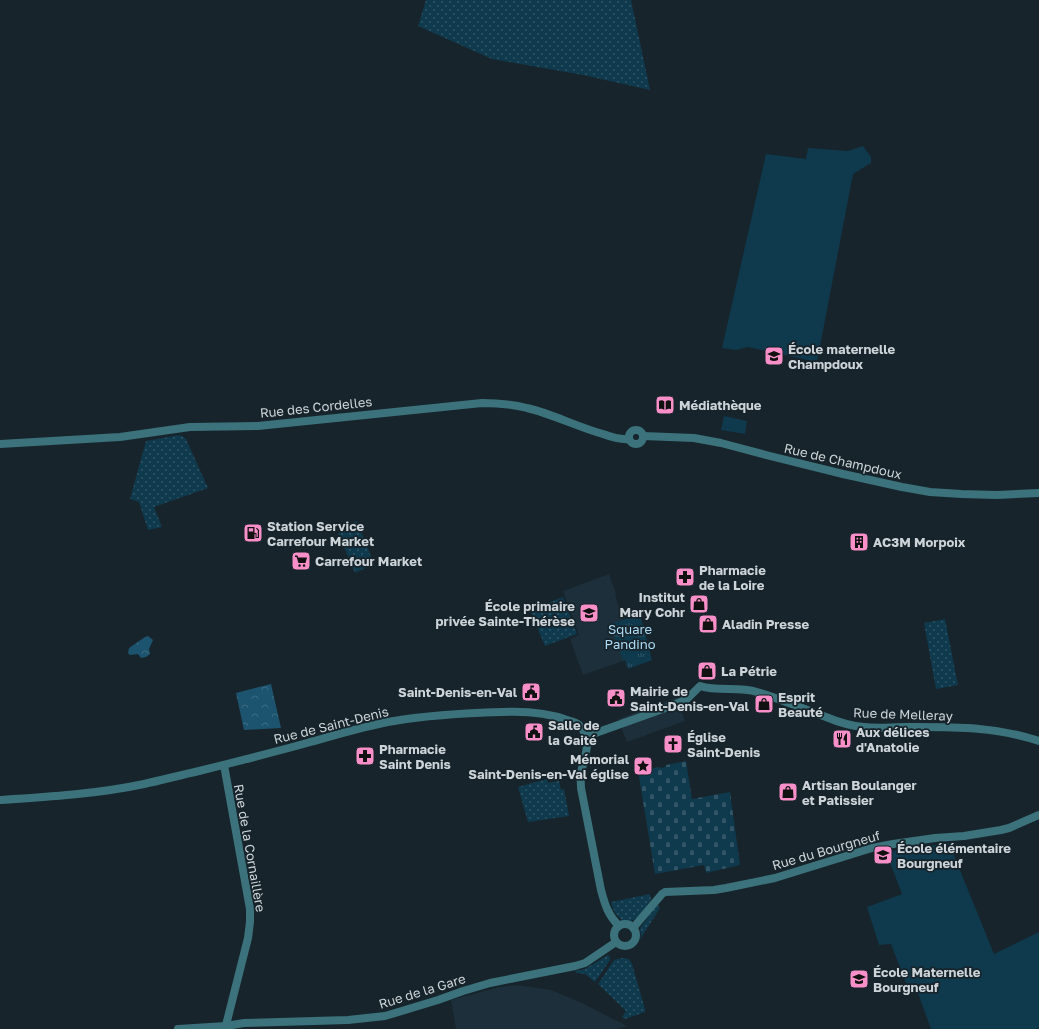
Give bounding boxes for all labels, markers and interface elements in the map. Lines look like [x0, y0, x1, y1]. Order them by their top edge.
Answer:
place label: École maternelle Champdoux [788, 341, 896, 372]
school or university icon: École maternelle Champdoux [763, 345, 785, 367]
street label: Rue des Cordelles [259, 393, 373, 421]
library icon: Médiathèque [654, 394, 676, 416]
place label: Médiathèque [679, 397, 762, 413]
street label: Rue de Champdoux [782, 440, 904, 482]
place label: Station Service Carrefour Market [267, 518, 374, 549]
fuel station icon: Station Service Carrefour Market [242, 522, 264, 544]
building icon: AC3M Morpoix [848, 531, 870, 553]
place label: AC3M Morpoix [873, 534, 966, 550]
supermarket icon: Carrefour Market [290, 550, 312, 572]
place label: Carrefour Market [315, 553, 422, 569]
place label: Pharmacie de la Loire [699, 562, 766, 593]
pharmacy icon: Pharmacie de la Loire [674, 566, 696, 588]
place label: Institut Mary Cohr [619, 589, 685, 620]
shop icon: Institut Mary Cohr [688, 593, 710, 615]
place label: École primaire privée Sainte-Thérèse [436, 598, 575, 629]
school or university icon: École primaire privée Sainte-Thérèse [578, 602, 600, 624]
shop icon: Aladin Presse [697, 613, 719, 635]
place label: Aladin Presse [722, 616, 809, 632]
park label: Square Pandino [605, 621, 656, 652]
shop icon: La Pétrie [696, 660, 718, 682]
place label: La Pétrie [721, 663, 777, 679]
public building icon: Saint-Denis-en-Val [520, 681, 542, 703]
place label: Mairie de Saint-Denis-en-Val [630, 683, 750, 714]
place label: Saint-Denis-en-Val [398, 684, 518, 700]
public building icon: Mairie de Saint-Denis-en-Val [605, 687, 627, 709]
place label: Esprit Beauté [778, 689, 823, 720]
shop icon: Esprit Beauté [753, 693, 775, 715]
street label: Rue de Saint-Denis [272, 703, 390, 747]
street label: Rue de Melleray [853, 704, 954, 724]
place label: Salle de la Gaité [548, 717, 600, 748]
public building icon: Salle de la Gaité [523, 721, 545, 743]
place label: Aux délices d'Anatolie [856, 724, 930, 755]
restaurant icon: Aux délices d'Anatolie [831, 728, 853, 750]
place label: Église Saint-Denis [687, 729, 760, 760]
church icon: Église Saint-Denis [662, 733, 684, 755]
place label: Pharmacie Saint Denis [379, 741, 451, 772]
pharmacy icon: Pharmacie Saint Denis [354, 745, 376, 767]
place label: Mémorial Saint-Denis-en-Val église [468, 751, 630, 782]
place icon: Mémorial Saint-Denis-en-Val église [632, 755, 654, 777]
place label: Artisan Boulanger et Patissier [802, 777, 916, 808]
shop icon: Artisan Boulanger et Patissier [777, 781, 799, 803]
street label: Rue de la Cornaillère [231, 783, 269, 913]
street label: Rue du Bourgneuf [770, 827, 882, 873]
place label: École élémentaire Bourgneuf [897, 840, 1011, 871]
school or university icon: École élémentaire Bourgneuf [872, 844, 894, 866]
place label: École Maternelle Bourgneuf [873, 964, 981, 995]
school or university icon: École Maternelle Bourgneuf [848, 968, 870, 990]
street label: Rue de la Gare [377, 970, 467, 1012]

